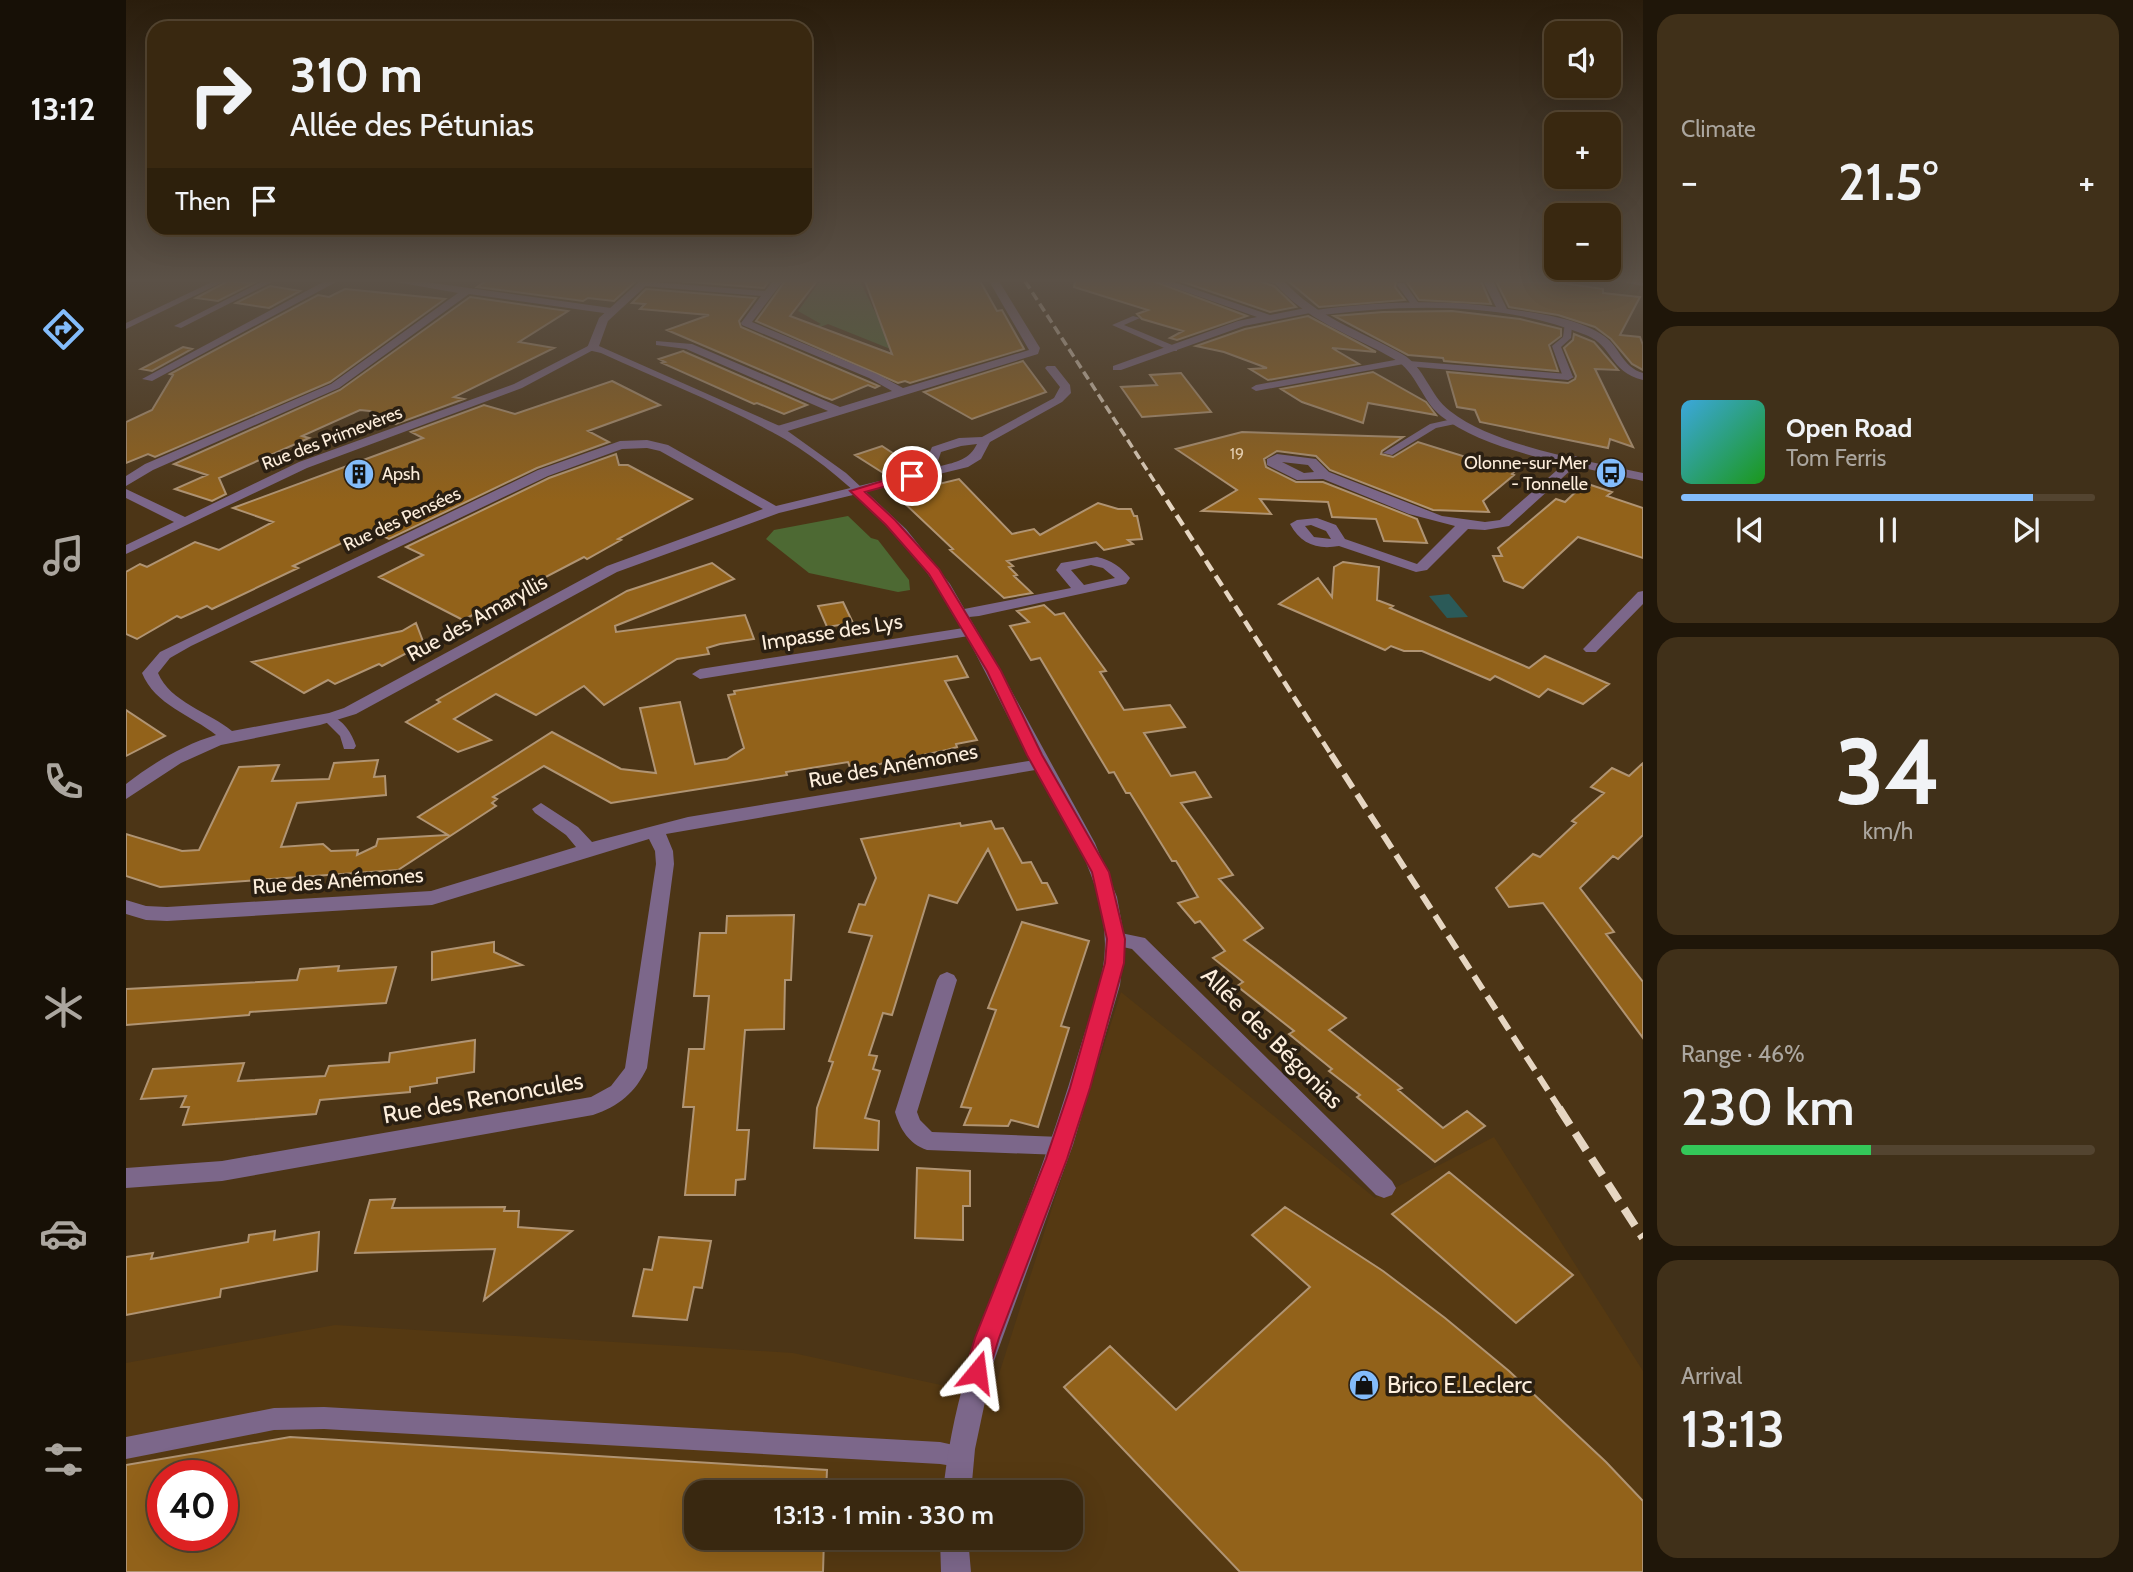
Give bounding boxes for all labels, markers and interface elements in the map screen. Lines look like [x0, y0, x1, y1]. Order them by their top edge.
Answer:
map controls [1544, 21, 1621, 280]
button: sound [1544, 21, 1621, 98]
text: 310 m [290, 45, 423, 104]
icon: right [175, 49, 266, 140]
text: 13:12 [31, 89, 95, 128]
text: Allée des Pétunias [290, 105, 534, 144]
button: + [1544, 112, 1621, 189]
text: Climate [1681, 115, 1756, 143]
text: 21.5° [1838, 150, 1938, 213]
text: − [1681, 158, 1698, 205]
text: + [2078, 158, 2095, 205]
icon: arrive [245, 182, 283, 220]
text: Then [175, 185, 231, 217]
button: − [1544, 203, 1621, 280]
icon: directions [39, 305, 88, 354]
street label: Rue des Primevères [259, 401, 405, 475]
text: Open Road [1786, 412, 1912, 444]
house number: 19 [1230, 444, 1244, 463]
text: Tom Ferris [1786, 444, 1886, 472]
pin [882, 446, 942, 506]
place label: Olonne-sur-Mer - Tonnelle [1464, 452, 1588, 495]
bus stop icon: Olonne-sur-Mer - Tonnelle [1594, 456, 1628, 490]
building icon: Apsh [342, 457, 376, 491]
icon: arrive [893, 457, 931, 495]
place label: Apsh [382, 463, 420, 485]
street label: Rue des Pensées [340, 482, 464, 556]
icon: previous [1731, 511, 1769, 549]
icon: pause [1869, 511, 1907, 549]
icon: next [2007, 511, 2045, 549]
icon: music [39, 531, 88, 580]
street label: Rue des Amaryllis [402, 569, 552, 666]
street label: Impasse des Lys [760, 608, 904, 655]
text: 34 [1835, 716, 1941, 827]
street label: Rue des Anémones [806, 738, 980, 793]
icon: phone [39, 757, 88, 806]
text: km/h [1863, 817, 1913, 845]
street label: Rue des Anémones [252, 862, 425, 899]
street label: Allée des Bégonias [1195, 961, 1349, 1115]
icon: climate [39, 983, 88, 1032]
text: Range · 46% [1681, 1040, 1805, 1068]
street label: Rue des Renoncules [380, 1066, 585, 1129]
text: 230 km [1681, 1075, 1855, 1138]
icon: car [39, 1209, 88, 1258]
position arrow [940, 1335, 1014, 1409]
text: Arrival [1681, 1362, 1742, 1390]
shop icon: Brico E.Leclerc [1347, 1368, 1381, 1402]
place label: Brico E.Leclerc [1387, 1370, 1533, 1399]
text: 13:13 [1681, 1397, 1785, 1460]
icon: filters [39, 1435, 88, 1484]
speed limit sign: 40 [147, 1460, 238, 1551]
text: 13:13 · 1 min · 330 m [773, 1499, 994, 1531]

